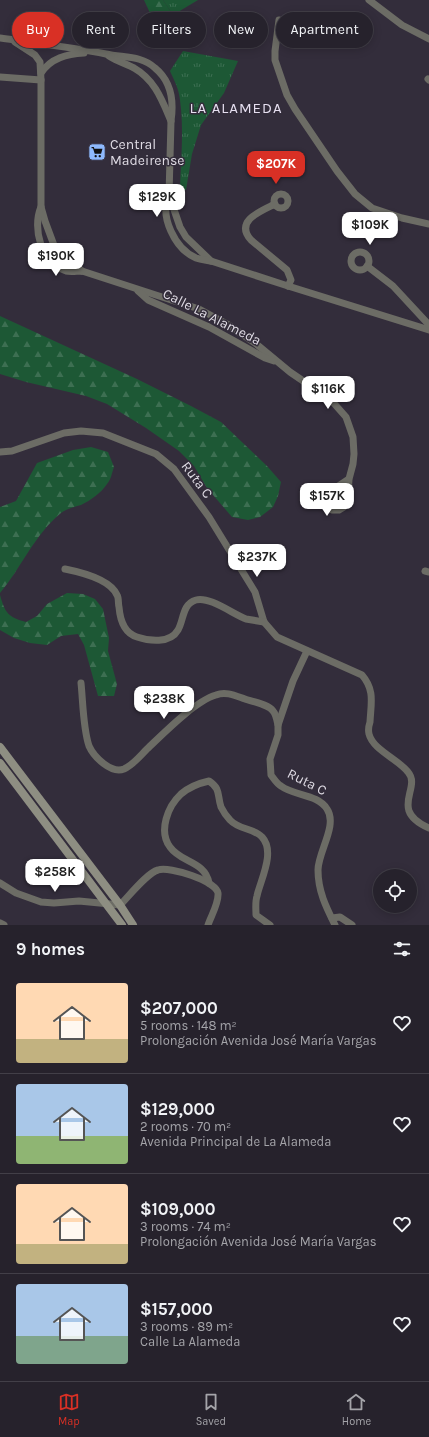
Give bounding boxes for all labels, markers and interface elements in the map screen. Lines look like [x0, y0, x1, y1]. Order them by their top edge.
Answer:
chip: Buy [12, 12, 64, 48]
chip: Rent [72, 12, 129, 48]
chip: Filters [137, 12, 206, 48]
chip: New [214, 12, 268, 48]
chip: Apartment [276, 12, 373, 48]
district label: LA ALAMEDA [189, 99, 283, 117]
place label: Central Madeirense [110, 136, 184, 169]
supermarket icon: Central Madeirense [87, 142, 107, 162]
pin: $207K [248, 151, 304, 185]
text: $207K [256, 156, 296, 171]
pin: $129K [129, 184, 185, 218]
text: $129K [138, 189, 176, 204]
pin: $109K [342, 212, 398, 246]
text: $109K [351, 217, 389, 232]
pin: $190K [28, 243, 84, 277]
text: $190K [37, 248, 75, 263]
street label: Calle La Alameda [160, 285, 264, 349]
pin: $116K [300, 376, 356, 410]
text: $116K [311, 381, 345, 396]
street label: Ruta C [178, 458, 216, 502]
pin: $157K [299, 483, 355, 517]
text: $157K [309, 488, 345, 503]
pin: $237K [229, 544, 285, 578]
text: $237K [237, 549, 277, 564]
pin: $238K [136, 686, 192, 720]
text: $238K [143, 691, 185, 706]
street label: Ruta C [284, 765, 330, 799]
pin: $258K [27, 859, 83, 893]
text: $258K [34, 864, 76, 879]
map controls [373, 869, 417, 913]
button: locate [373, 869, 417, 913]
icon: filters [391, 938, 413, 960]
text: 9 homes [16, 939, 85, 959]
text: $207,000 [140, 998, 218, 1018]
icon: home [48, 999, 96, 1047]
icon: heart [391, 1012, 413, 1034]
text: 5 rooms · 148 m² [140, 1018, 237, 1033]
text: Prolongación Avenida José María Vargas [140, 1033, 377, 1048]
text: $129,000 [140, 1099, 215, 1119]
icon: home [48, 1100, 96, 1148]
icon: heart [391, 1113, 413, 1135]
text: 2 rooms · 70 m² [140, 1119, 231, 1134]
text: Avenida Principal de La Alameda [140, 1134, 331, 1149]
text: $109,000 [140, 1199, 215, 1219]
icon: home [48, 1200, 96, 1248]
icon: heart [391, 1213, 413, 1235]
text: 3 rooms · 74 m² [140, 1219, 231, 1234]
text: Prolongación Avenida José María Vargas [140, 1234, 377, 1249]
text: $157,000 [140, 1299, 213, 1319]
icon: home [48, 1300, 96, 1348]
icon: heart [391, 1313, 413, 1335]
text: 3 rooms · 89 m² [140, 1319, 233, 1334]
text: Calle La Alameda [140, 1334, 240, 1349]
tab: Map [58, 1391, 80, 1428]
tab: Saved [196, 1391, 226, 1428]
tab: Home [342, 1391, 371, 1428]

